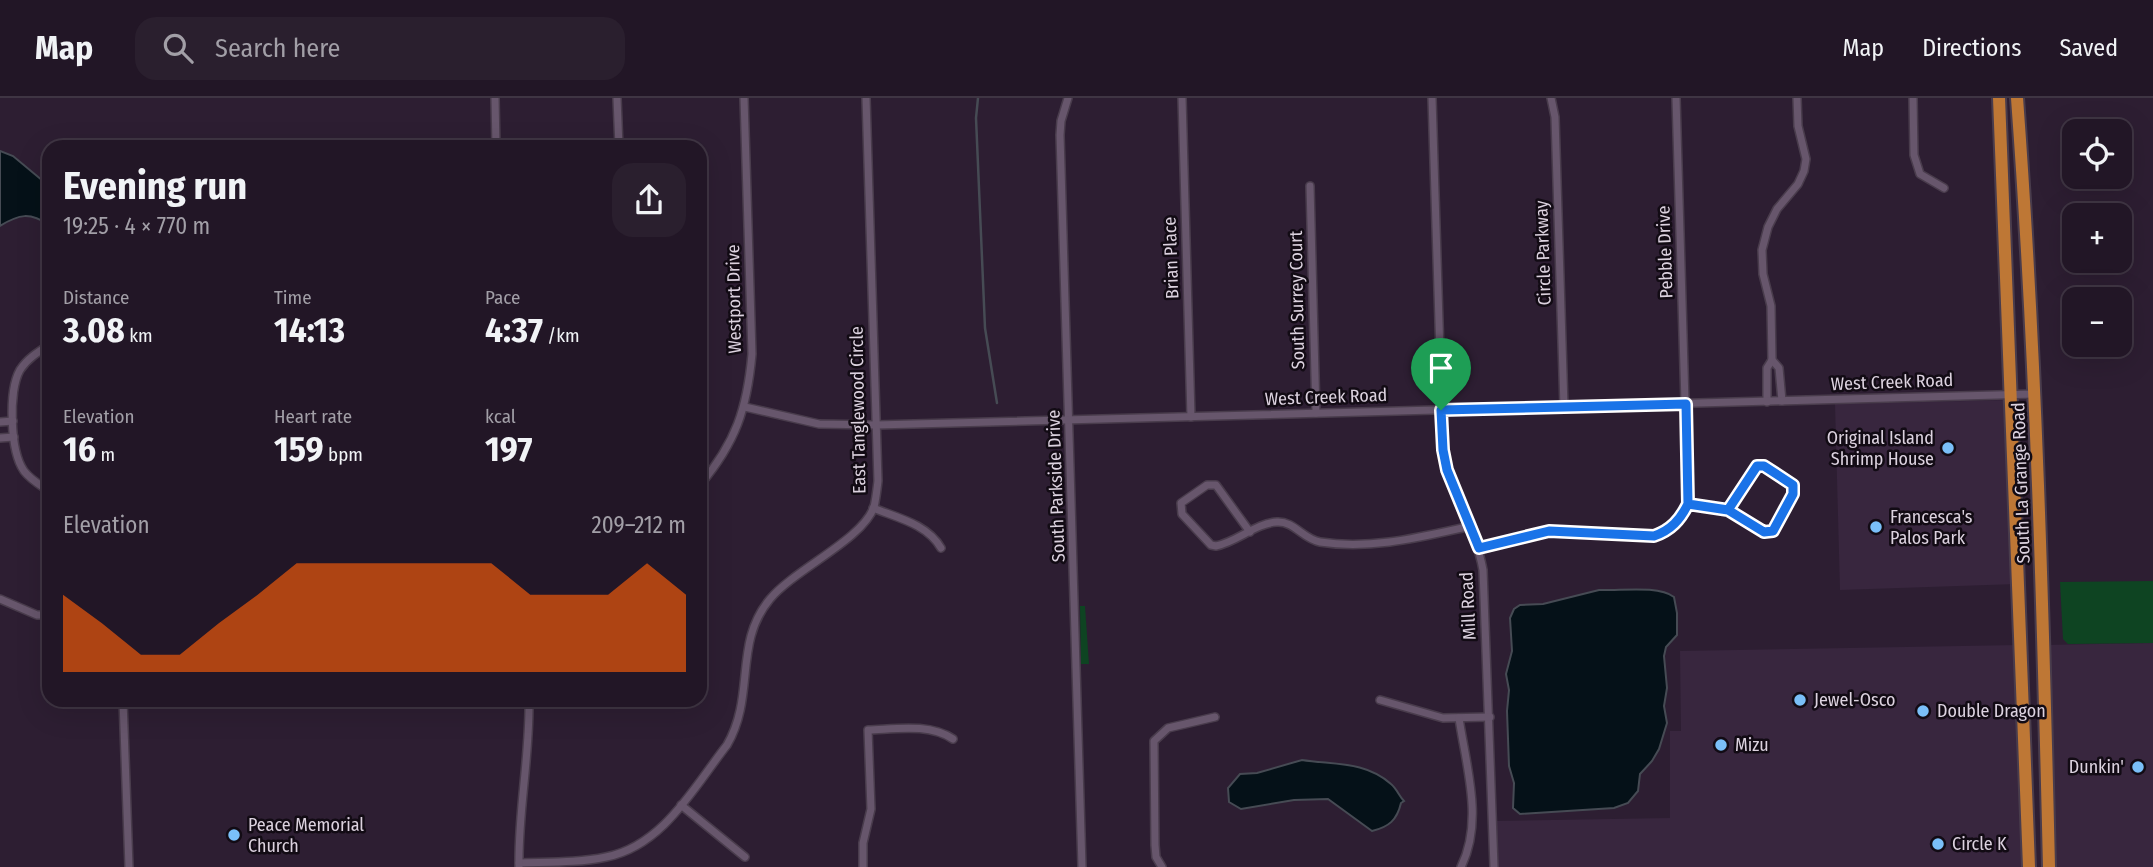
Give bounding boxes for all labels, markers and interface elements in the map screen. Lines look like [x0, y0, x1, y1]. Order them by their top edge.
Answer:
search box [135, 17, 625, 80]
text: Map [35, 28, 93, 68]
icon: search [159, 29, 197, 67]
text: Search here [215, 33, 340, 64]
text: Map [1843, 34, 1884, 62]
text: Directions [1922, 34, 2021, 62]
text: Saved [2059, 34, 2118, 62]
map controls [2062, 119, 2132, 357]
button: locate [2062, 119, 2132, 189]
text: Evening run [63, 163, 247, 209]
button: share [612, 163, 686, 237]
street label: Circle Parkway [1530, 200, 1556, 306]
button: + [2062, 203, 2132, 273]
street label: Pebble Drive [1652, 205, 1678, 299]
text: 19:25 · 4 × 770 m [63, 212, 210, 240]
street label: Brian Place [1159, 216, 1183, 299]
street label: South Surrey Court [1285, 230, 1309, 370]
street label: Westport Drive [722, 244, 746, 354]
text: Distance [63, 286, 130, 309]
text: Time [274, 286, 312, 309]
text: Pace [485, 286, 520, 309]
button: − [2062, 287, 2132, 357]
text: 3.08 [63, 309, 125, 351]
text: 14:13 [274, 309, 345, 351]
text: 4:37 [485, 309, 543, 351]
text: km [125, 324, 153, 347]
text: /km [543, 324, 580, 347]
street label: East Tanglewood Circle [846, 326, 870, 494]
pin [1411, 338, 1471, 410]
icon: arrive [1422, 349, 1460, 387]
street label: West Creek Road [1830, 369, 1954, 395]
street label: West Creek Road [1264, 384, 1388, 410]
street label: South La Grange Road [2007, 402, 2035, 564]
text: Elevation [63, 405, 135, 428]
text: Heart rate [274, 405, 352, 428]
text: kcal [485, 405, 516, 428]
street label: South Parkside Drive [1042, 409, 1070, 563]
place label: Original Island Shrimp House [1827, 427, 1934, 470]
text: 16 [63, 428, 96, 470]
text: 159 [274, 428, 324, 470]
text: 197 [485, 428, 532, 470]
marker: Original Island Shrimp House [1940, 440, 1956, 456]
text: m [96, 443, 115, 466]
text: bpm [324, 443, 363, 466]
place label: Francesca's Palos Park [1890, 506, 1973, 549]
text: Elevation [63, 511, 150, 539]
text: 209–212 m [592, 511, 686, 539]
marker: Francesca's Palos Park [1868, 519, 1884, 535]
street label: Mill Road [1455, 571, 1481, 641]
place label: Jewel-Osco [1814, 689, 1896, 711]
marker: Jewel-Osco [1792, 692, 1808, 708]
place label: Double Dragon [1937, 700, 2046, 722]
marker: Double Dragon [1915, 703, 1931, 719]
place label: Mizu [1735, 734, 1769, 756]
marker: Mizu [1713, 737, 1729, 753]
place label: Dunkin' [2069, 756, 2124, 778]
marker: Dunkin' [2130, 759, 2146, 775]
place label: Peace Memorial Church [248, 814, 364, 857]
marker: Peace Memorial Church [226, 827, 242, 843]
place label: Circle K [1952, 833, 2007, 855]
marker: Circle K [1930, 836, 1946, 852]

